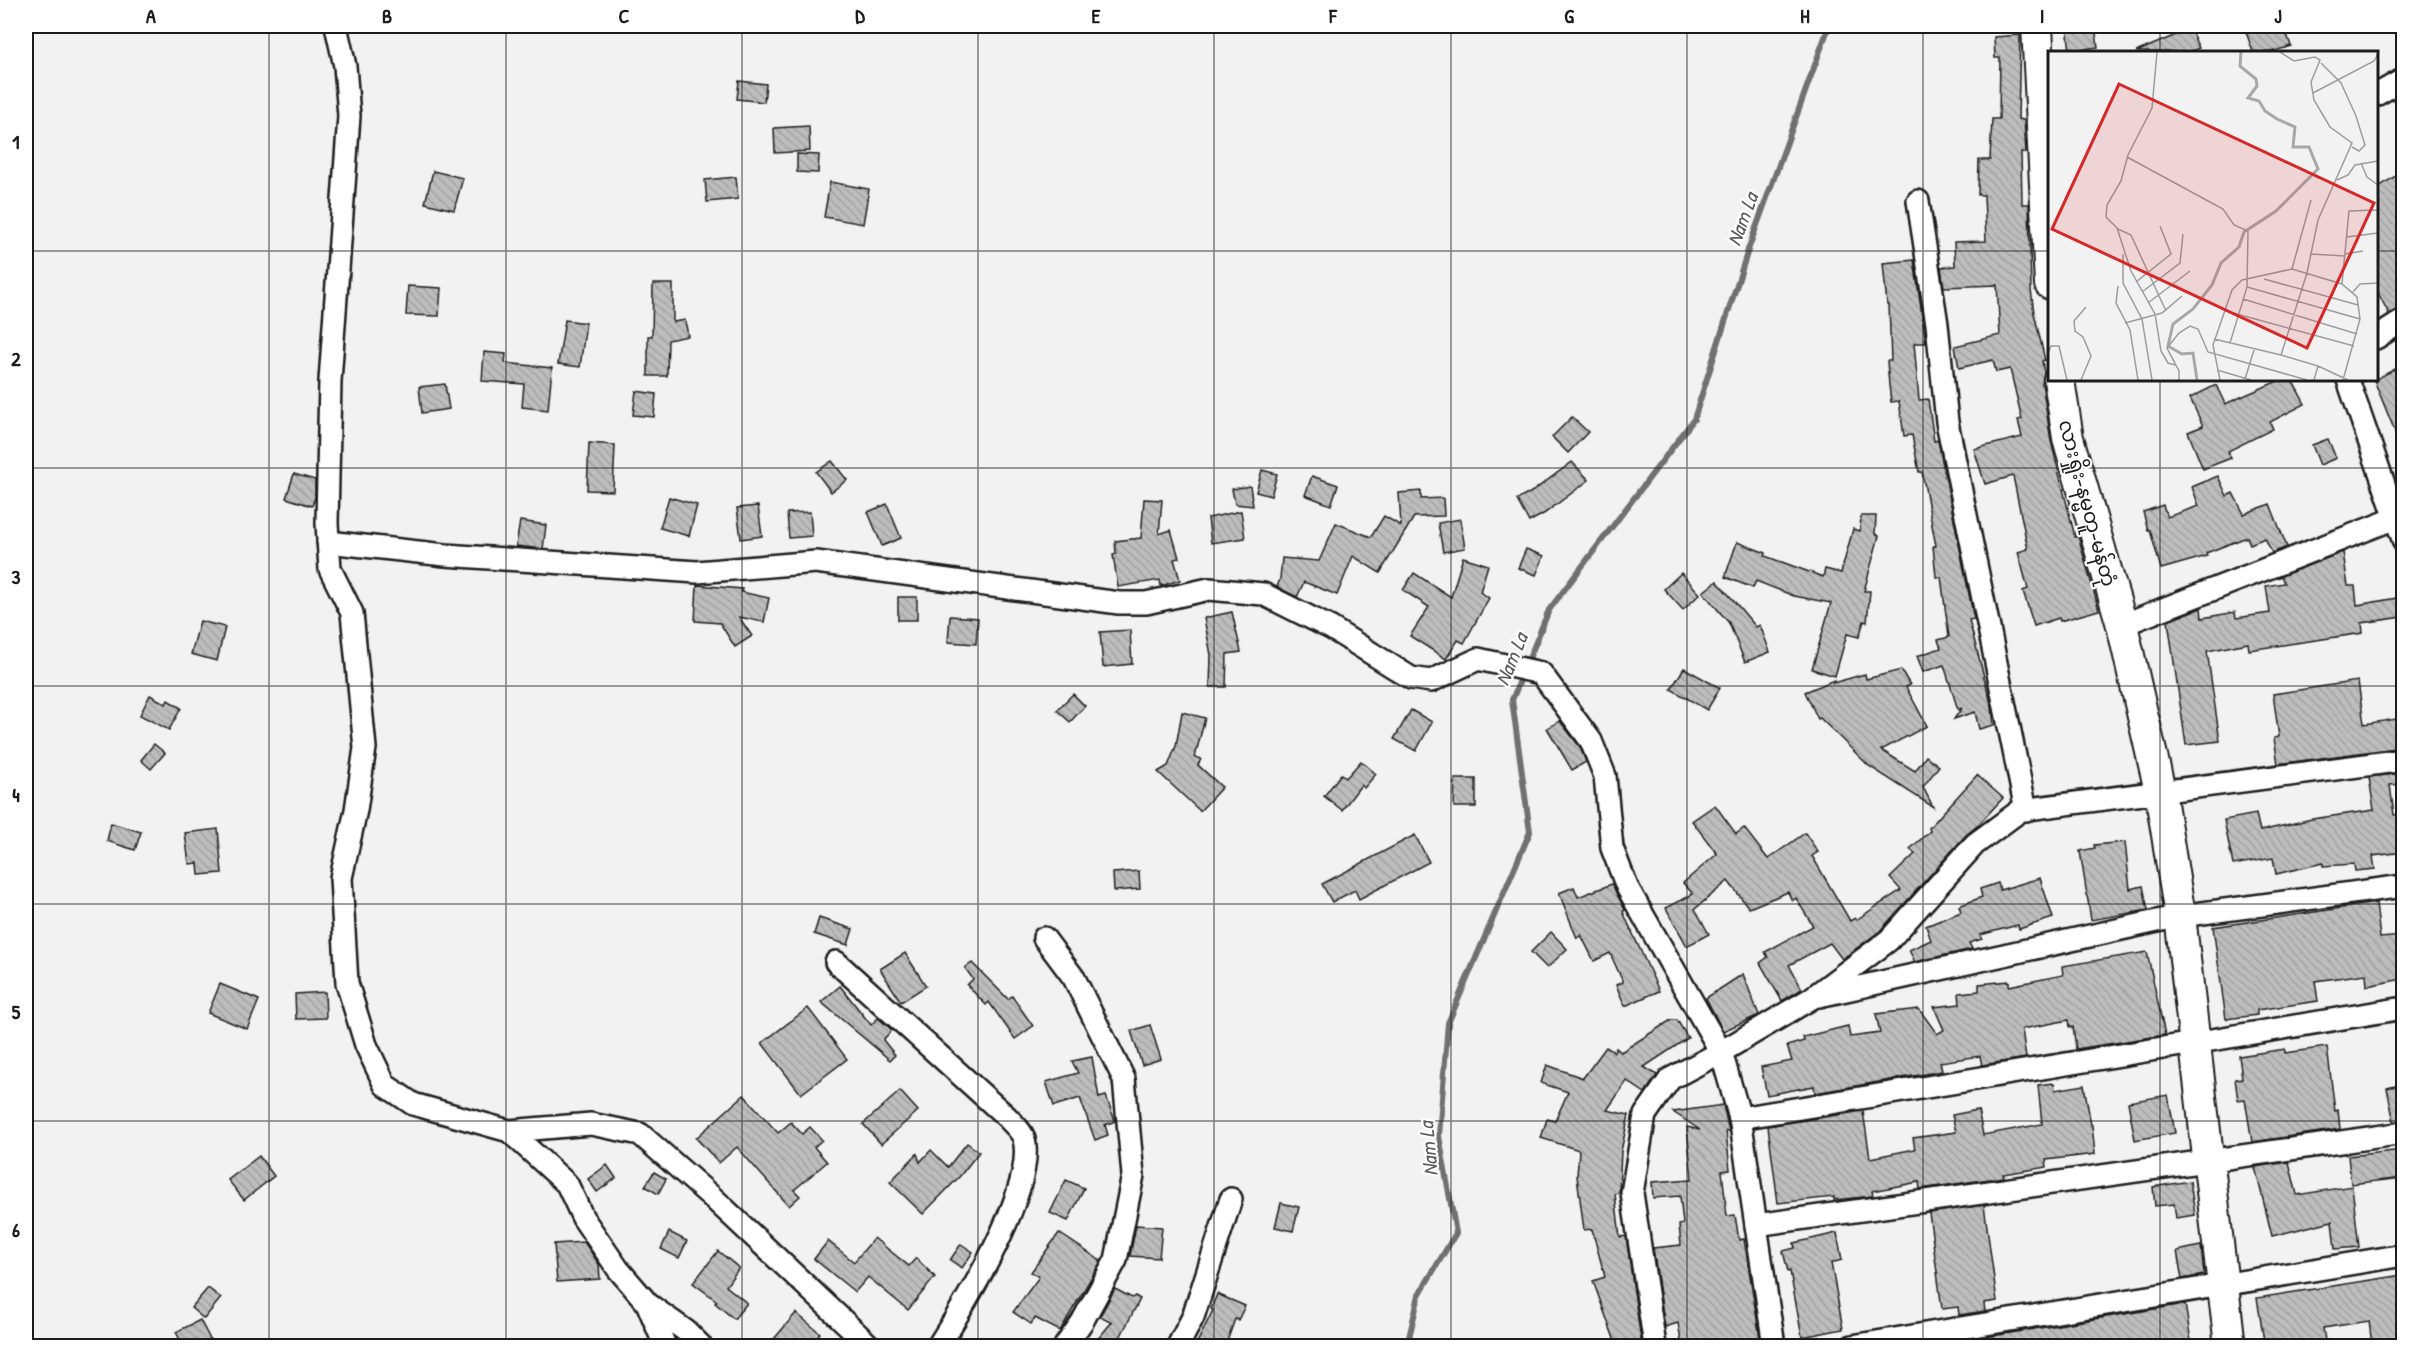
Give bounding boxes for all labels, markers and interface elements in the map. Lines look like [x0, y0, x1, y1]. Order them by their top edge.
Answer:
text: A [146, 2, 156, 29]
text: B [382, 2, 392, 29]
text: C [619, 2, 630, 29]
text: D [855, 2, 865, 29]
text: E [1092, 2, 1101, 29]
text: F [1328, 2, 1338, 29]
text: G [1564, 2, 1574, 29]
text: H [1800, 2, 1810, 29]
text: I [2040, 2, 2044, 29]
text: J [2274, 2, 2282, 29]
inset map [2048, 51, 2378, 381]
text: 1 [12, 128, 20, 155]
water label: Nam La [1719, 186, 1766, 250]
text: 2 [11, 345, 21, 372]
street label: လားရှိုး-နမ္မတူ-မန်တုံ [2049, 417, 2123, 590]
text: 3 [12, 563, 21, 590]
water label: Nam La [1487, 626, 1536, 690]
text: 4 [12, 781, 20, 808]
text: 5 [12, 998, 21, 1025]
water label: Nam La [1411, 1118, 1445, 1177]
text: 6 [12, 1216, 20, 1243]

